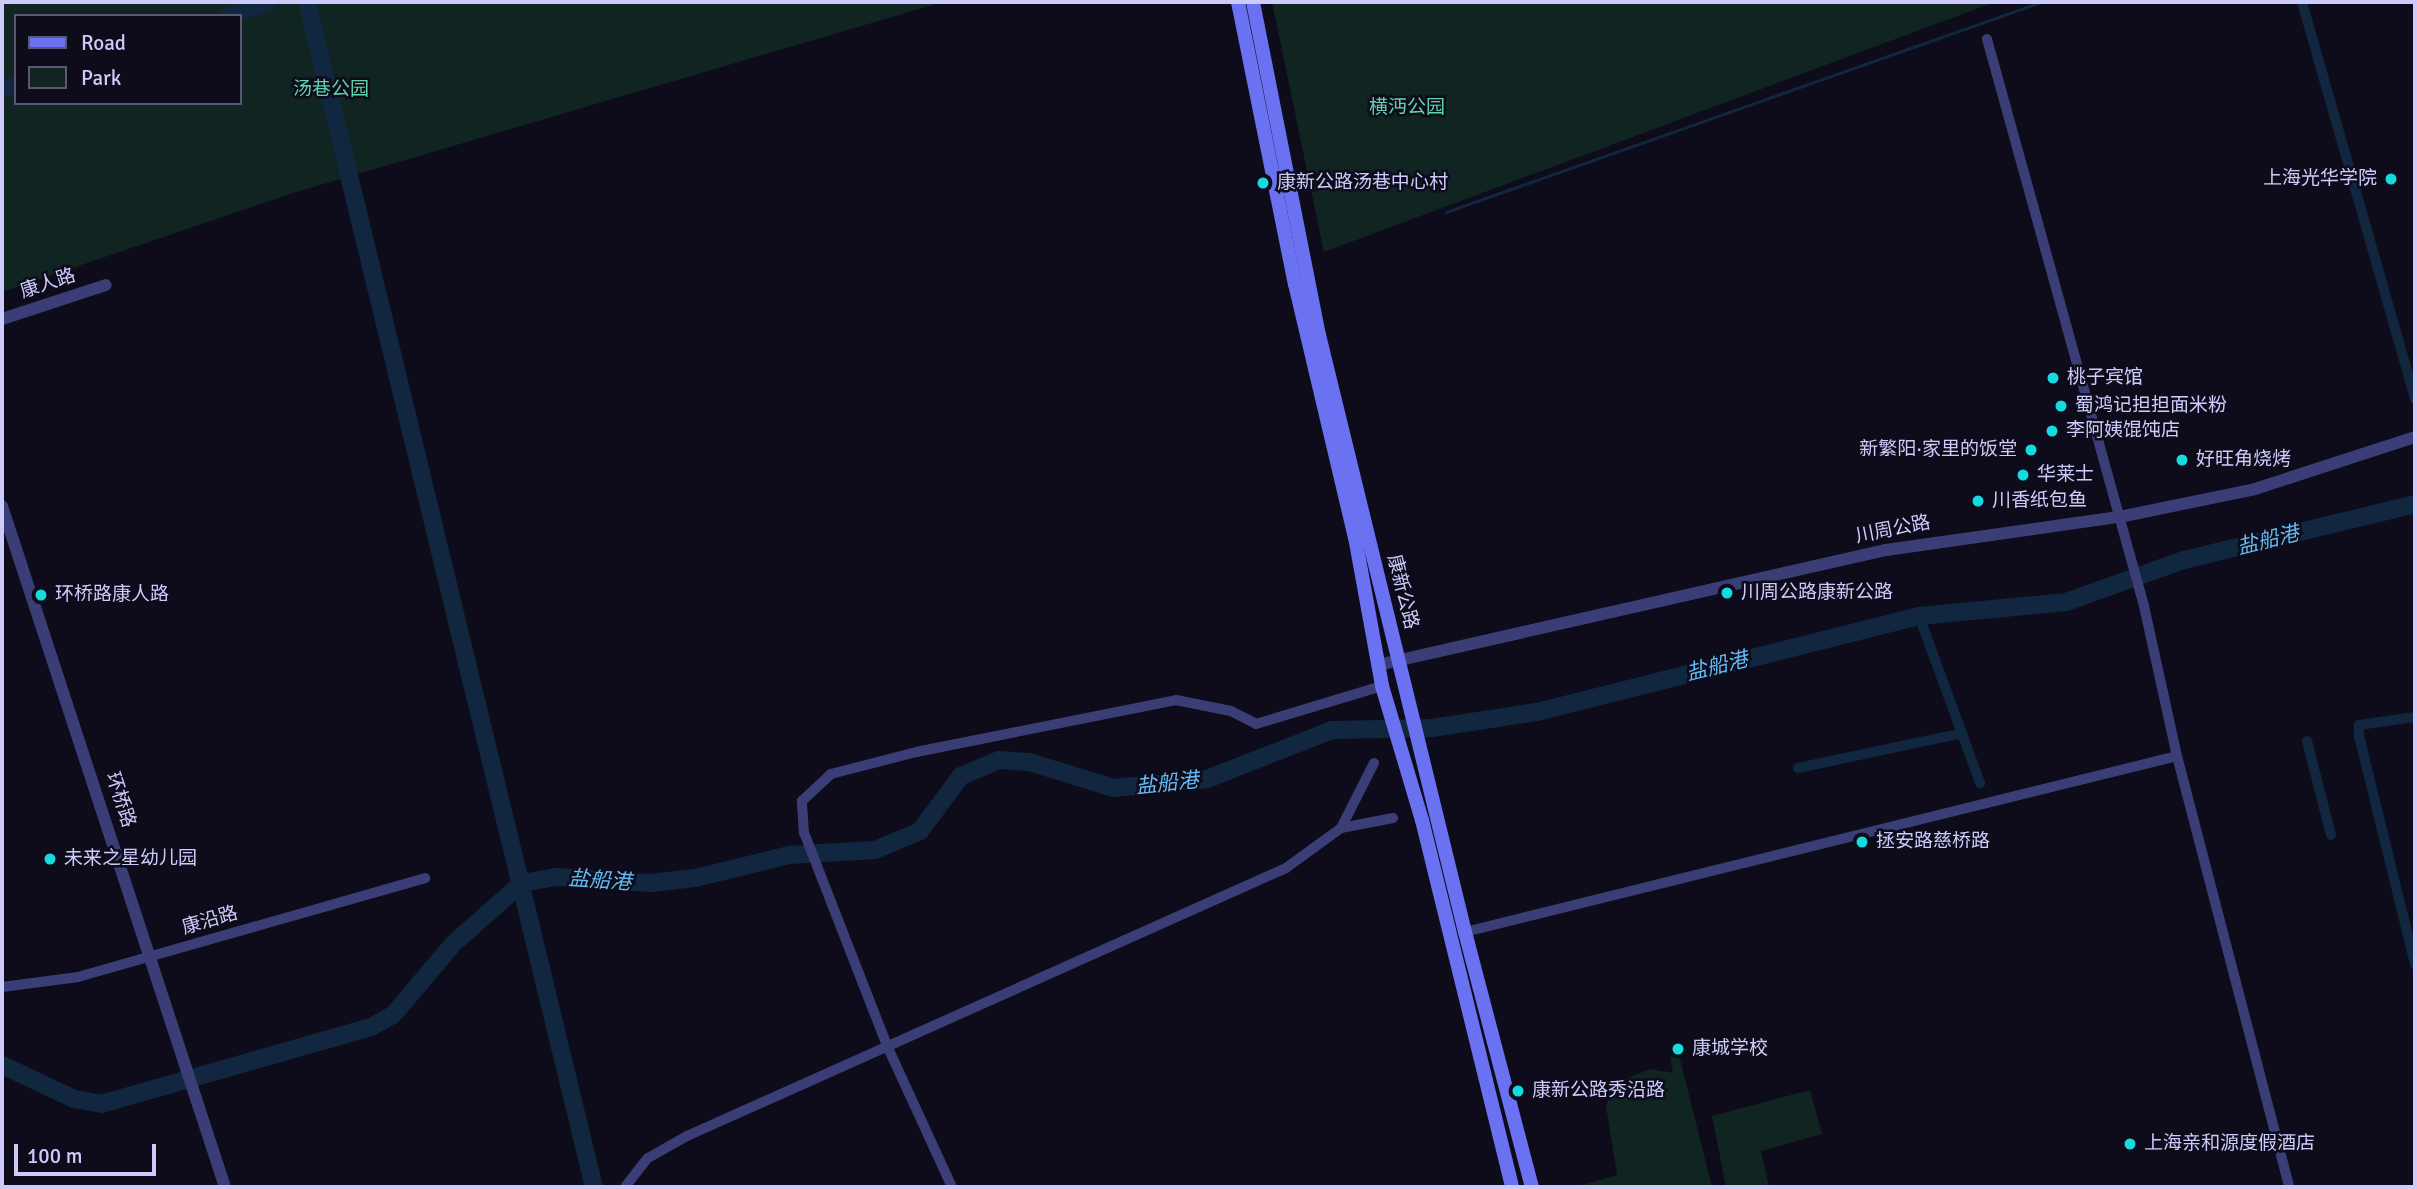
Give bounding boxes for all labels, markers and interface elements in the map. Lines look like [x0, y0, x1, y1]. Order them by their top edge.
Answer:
legend [14, 14, 242, 105]
text: Road [81, 30, 126, 56]
text: Park [81, 65, 121, 91]
park label: 汤巷公园 [293, 79, 369, 101]
park label: 横沔公园 [1369, 97, 1445, 119]
place label: 上海光华学院 [2263, 168, 2377, 190]
marker: 上海光华学院 [2383, 171, 2399, 187]
place label: 康新公路汤巷中心村 [1277, 172, 1448, 194]
marker: 康新公路汤巷中心村 [1255, 175, 1271, 191]
street label: 康人路 [17, 264, 79, 304]
place label: 桃子宾馆 [2067, 367, 2143, 389]
marker: 桃子宾馆 [2045, 370, 2061, 386]
place label: 蜀鸿记担担面米粉 [2075, 395, 2227, 417]
marker: 蜀鸿记担担面米粉 [2053, 398, 2069, 414]
place label: 李阿姨馄饨店 [2066, 420, 2180, 442]
marker: 李阿姨馄饨店 [2044, 423, 2060, 439]
place label: 新繁阳·家里的饭堂 [1859, 439, 2017, 461]
marker: 新繁阳·家里的饭堂 [2023, 442, 2039, 458]
place label: 好旺角烧烤 [2196, 449, 2291, 471]
marker: 好旺角烧烤 [2174, 452, 2190, 468]
place label: 华莱士 [2037, 464, 2094, 486]
marker: 华莱士 [2015, 467, 2031, 483]
place label: 川香纸包鱼 [1992, 490, 2087, 512]
marker: 川香纸包鱼 [1970, 493, 1986, 509]
street label: 川周公路 [1854, 512, 1932, 548]
water label: 盐船港 [2234, 520, 2302, 560]
street label: 康新公路 [1382, 552, 1422, 632]
place label: 川周公路康新公路 [1741, 582, 1893, 604]
place label: 环桥路康人路 [55, 584, 169, 606]
marker: 川周公路康新公路 [1719, 585, 1735, 601]
marker: 环桥路康人路 [33, 587, 49, 603]
water label: 盐船港 [1683, 646, 1751, 686]
water label: 盐船港 [1134, 767, 1200, 799]
street label: 环桥路 [100, 769, 140, 831]
place label: 拯安路慈桥路 [1876, 831, 1990, 853]
marker: 拯安路慈桥路 [1854, 834, 1870, 850]
place label: 未来之星幼儿园 [64, 848, 197, 870]
marker: 未来之星幼儿园 [42, 851, 58, 867]
water label: 盐船港 [568, 865, 632, 895]
street label: 康沿路 [179, 902, 241, 940]
place label: 康城学校 [1692, 1038, 1768, 1060]
marker: 康城学校 [1670, 1041, 1686, 1057]
place label: 康新公路秀沿路 [1532, 1080, 1665, 1102]
marker: 康新公路秀沿路 [1510, 1083, 1526, 1099]
scale bar [18, 1130, 159, 1174]
place label: 上海亲和源度假酒店 [2144, 1133, 2315, 1155]
marker: 上海亲和源度假酒店 [2122, 1136, 2138, 1152]
text: 100 m [27, 1143, 82, 1169]

